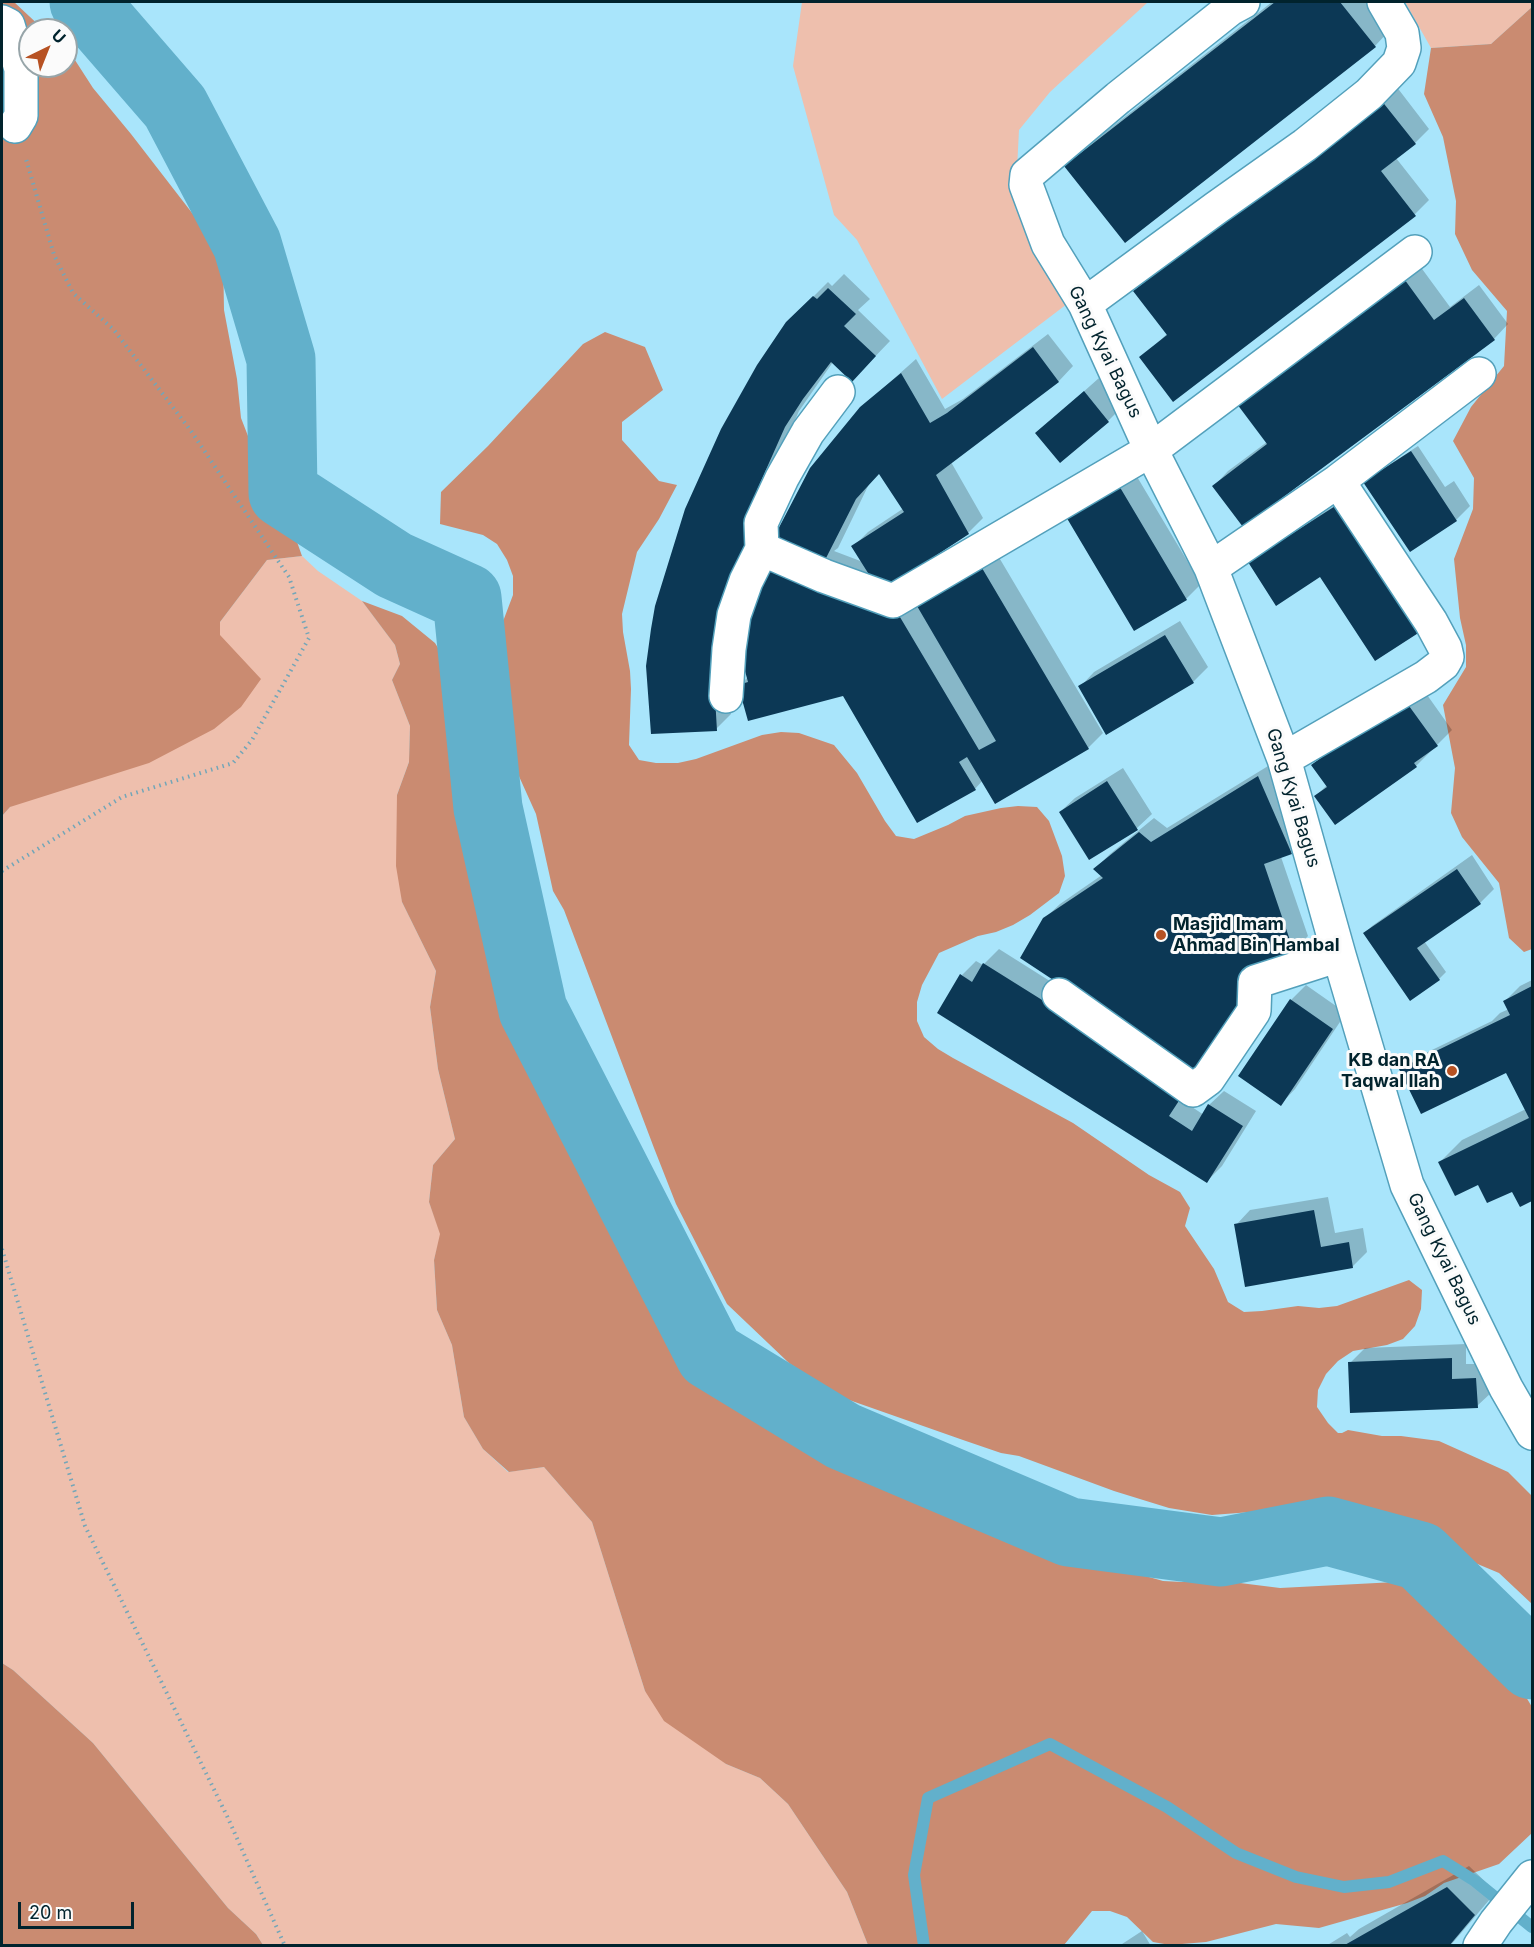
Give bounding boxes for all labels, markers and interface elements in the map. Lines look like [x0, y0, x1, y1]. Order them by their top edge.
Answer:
north arrow [18, 18, 78, 78]
text: U [48, 25, 70, 48]
street label: Gang Kyai Bagus [1064, 282, 1146, 422]
street label: Gang Kyai Bagus [1262, 726, 1324, 870]
place label: Masjid Imam Ahmad Bin Hambal [1173, 914, 1340, 956]
marker: Masjid Imam Ahmad Bin Hambal [1154, 928, 1168, 942]
place label: KB dan RA Taqwal Ilah [1341, 1050, 1440, 1092]
marker: KB dan RA Taqwal Ilah [1445, 1064, 1459, 1078]
street label: Gang Kyai Bagus [1403, 1189, 1485, 1329]
scale bar [21, 1890, 136, 1928]
text: 20 m [29, 1902, 72, 1923]

